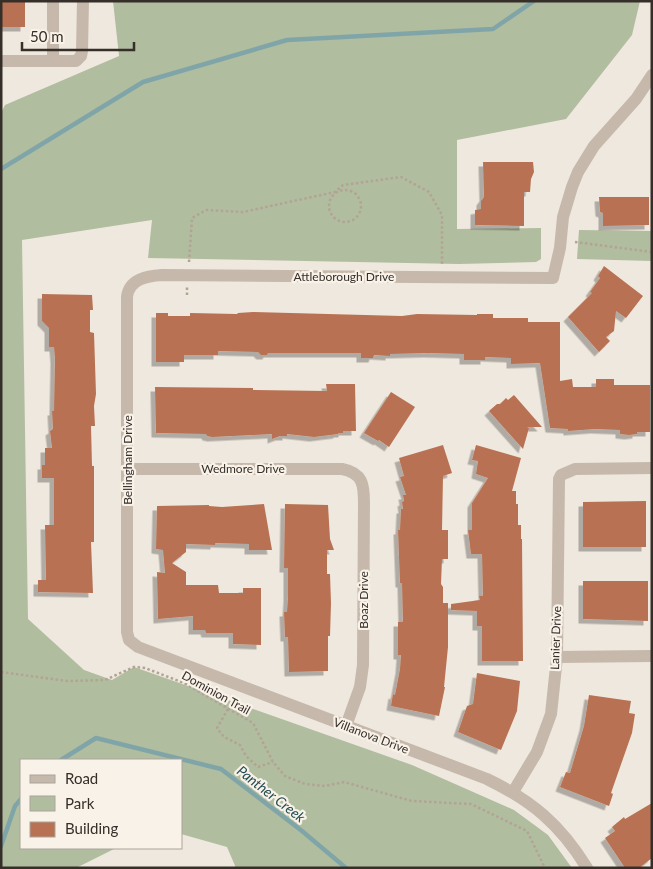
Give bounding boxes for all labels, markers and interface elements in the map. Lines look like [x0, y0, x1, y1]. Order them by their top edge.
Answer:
scale bar [22, 20, 135, 52]
text: 50 m [30, 27, 64, 45]
street label: Attleborough Drive [294, 269, 394, 284]
street label: Bellingham Drive [120, 415, 135, 505]
street label: Wedmore Drive [201, 461, 285, 476]
street label: Boaz Drive [356, 571, 371, 629]
street label: Lanier Drive [547, 606, 564, 670]
street label: Dominion Trail [179, 668, 253, 718]
street label: Villanova Drive [331, 714, 411, 757]
legend [20, 759, 182, 849]
water label: Panther Creek [234, 762, 309, 826]
text: Road [65, 769, 98, 787]
text: Park [65, 794, 95, 812]
text: Building [65, 819, 118, 837]

